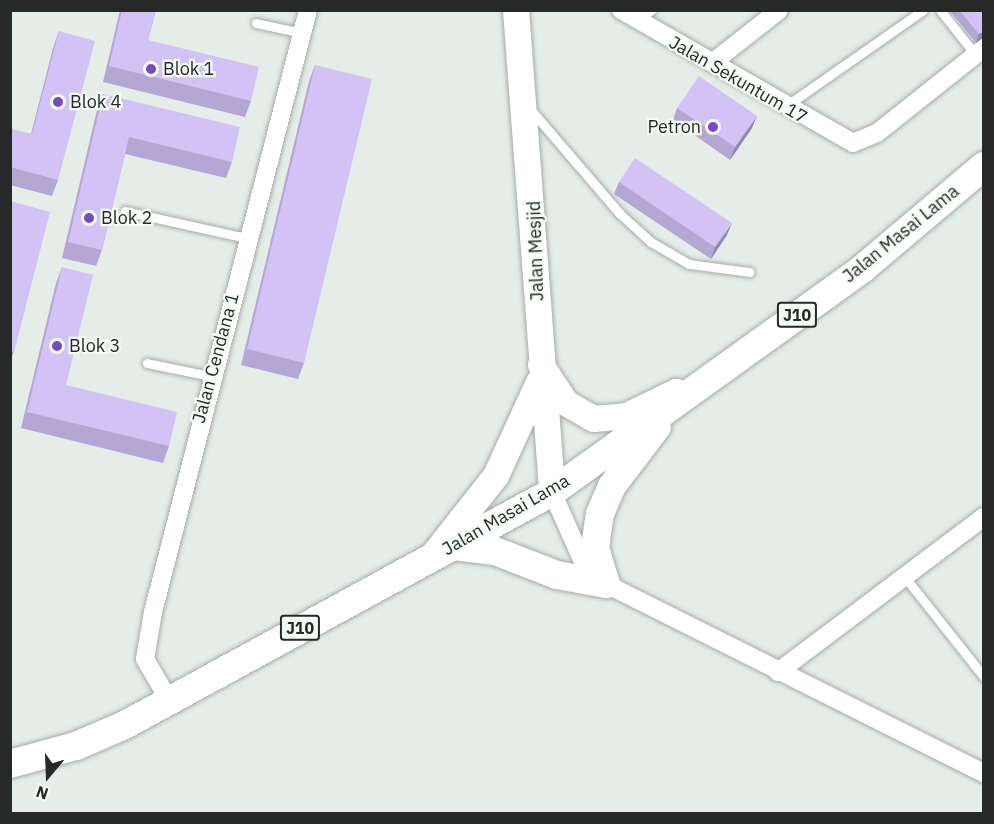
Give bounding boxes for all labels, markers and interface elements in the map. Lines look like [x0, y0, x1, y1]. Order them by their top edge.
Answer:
street label: Jalan Sekuntum 17 [665, 32, 811, 128]
place label: Blok 1 [163, 58, 214, 80]
marker: Blok 1 [144, 62, 158, 76]
place label: Blok 4 [70, 91, 121, 113]
marker: Blok 4 [51, 95, 65, 109]
place label: Petron [647, 116, 701, 138]
marker: Petron [706, 120, 720, 134]
street label: Jalan Masai Lama [839, 181, 963, 287]
street label: Jalan Mesjid [523, 200, 549, 302]
place label: Blok 2 [101, 207, 152, 229]
marker: Blok 2 [82, 211, 96, 225]
street label: Jalan Cendana 1 [188, 290, 244, 426]
road number: J10 [776, 302, 818, 328]
place label: Blok 3 [69, 335, 120, 357]
marker: Blok 3 [50, 339, 64, 353]
street label: Jalan Masai Lama [439, 470, 573, 560]
road number: J10 [279, 615, 321, 641]
north arrow [18, 746, 78, 806]
text: N [33, 782, 51, 804]

